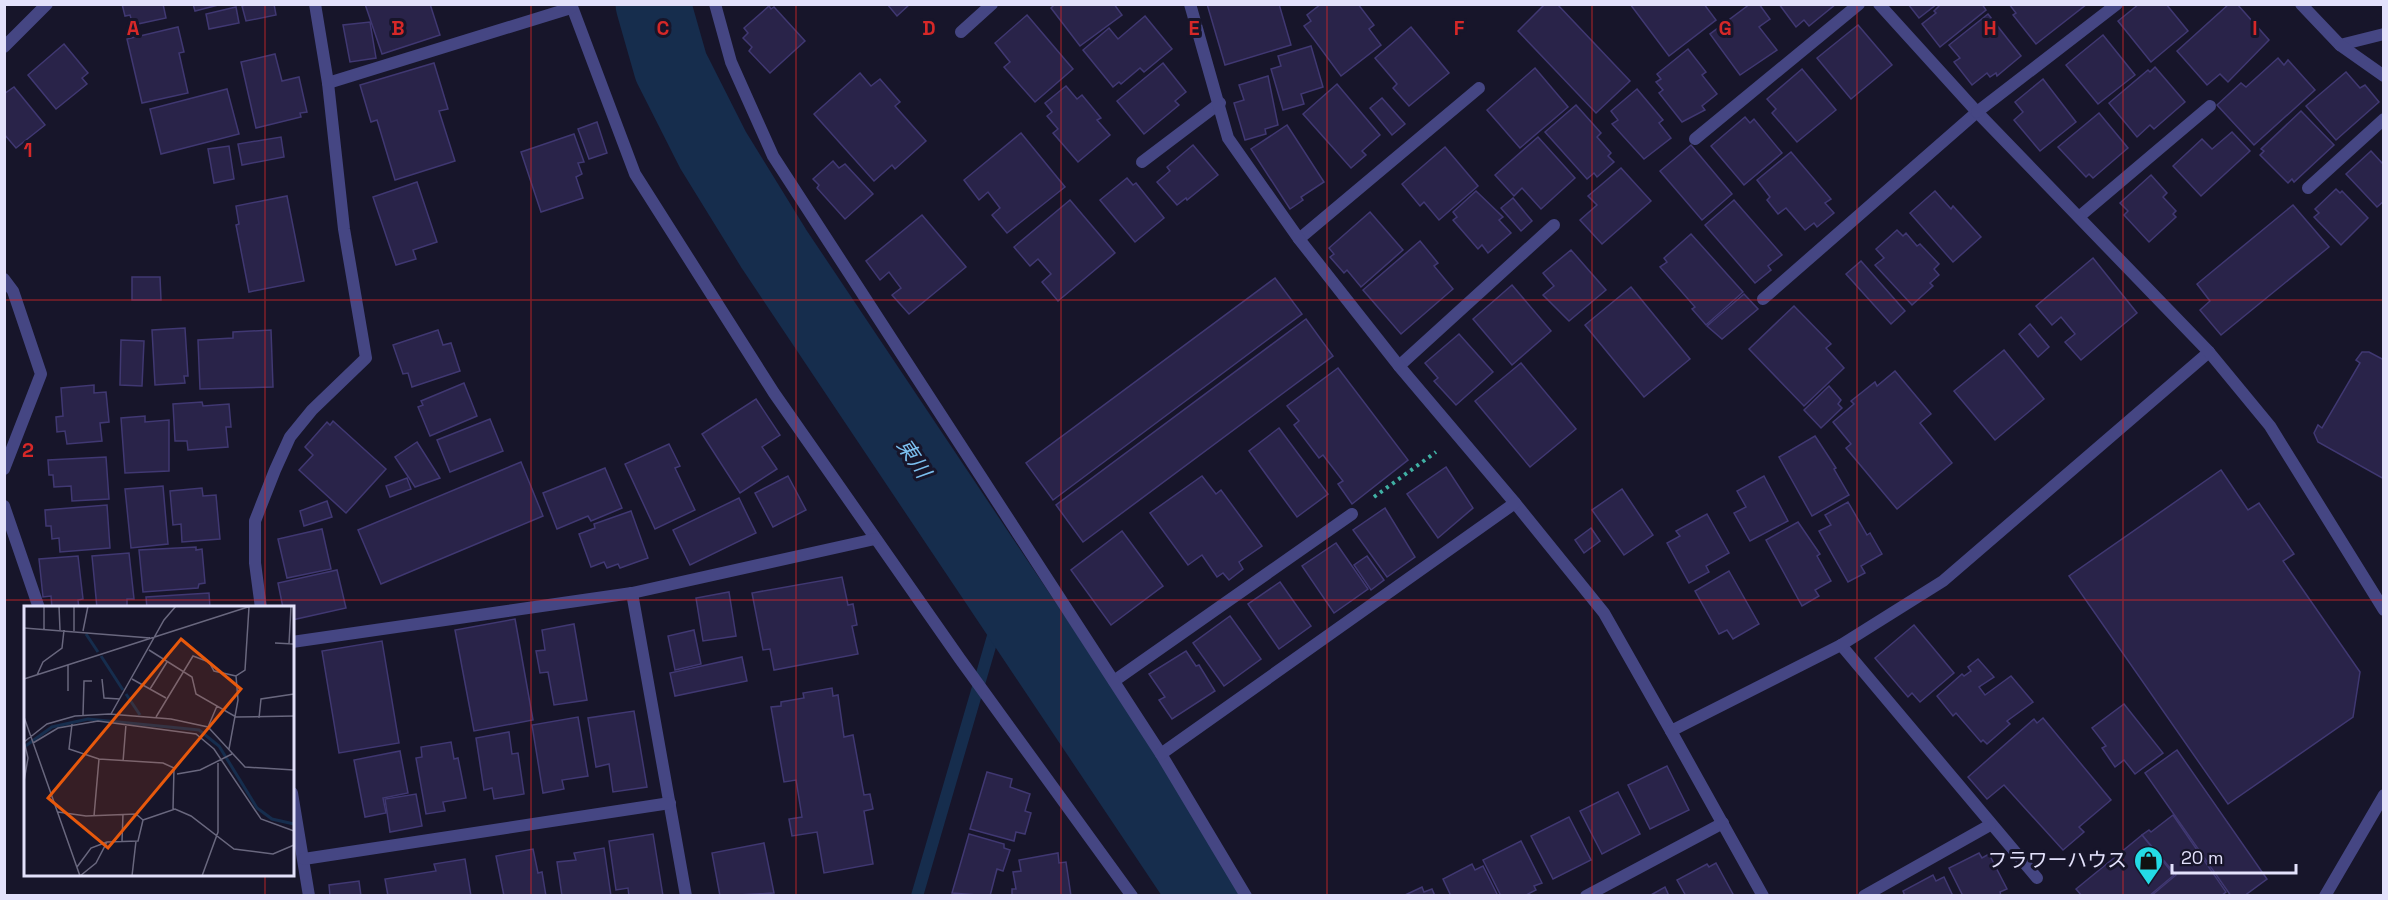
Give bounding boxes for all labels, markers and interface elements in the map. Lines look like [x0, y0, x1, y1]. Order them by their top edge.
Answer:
text: A [127, 15, 140, 41]
text: B [391, 15, 405, 41]
text: C [657, 15, 670, 41]
text: D [922, 15, 936, 41]
text: E [1188, 15, 1200, 41]
text: F [1454, 15, 1465, 41]
text: G [1718, 15, 1732, 41]
text: H [1983, 15, 1997, 41]
text: I [2252, 15, 2258, 41]
text: 1 [23, 137, 33, 163]
water label: 東川 [891, 433, 938, 485]
text: 2 [22, 437, 34, 463]
inset map [24, 606, 294, 876]
scale bar [2172, 837, 2296, 875]
shop icon: フラワーハウス [2132, 844, 2164, 886]
text: 20 m [2181, 846, 2224, 869]
place label: フラワーハウス [1987, 847, 2127, 873]

